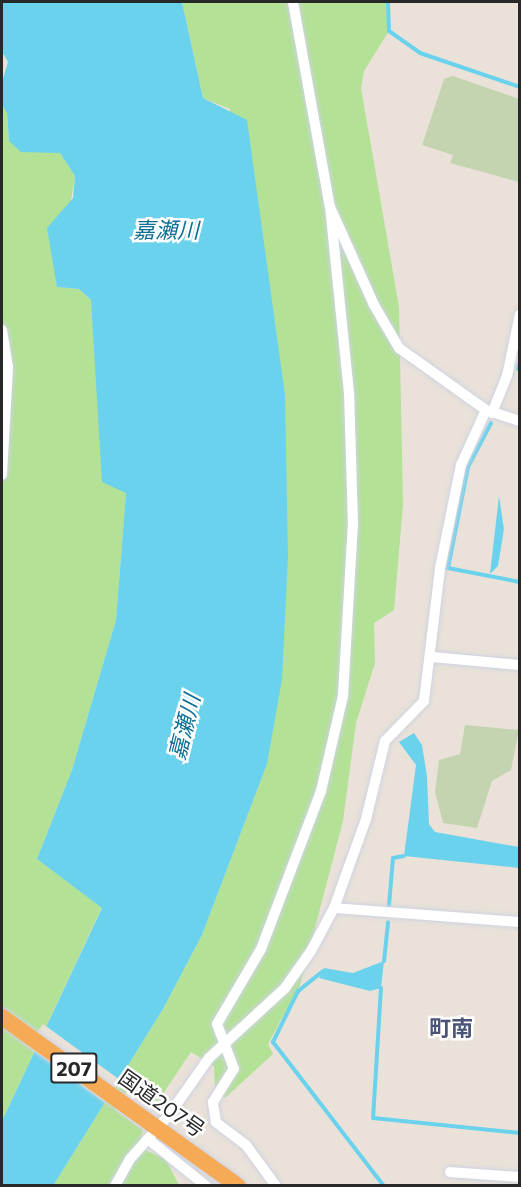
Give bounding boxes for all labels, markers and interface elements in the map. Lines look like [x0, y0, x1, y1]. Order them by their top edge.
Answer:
water label: 嘉瀬川 [133, 217, 199, 243]
water label: 嘉瀬川 [163, 692, 205, 762]
district label: 町南 [429, 1015, 473, 1041]
road number: 207 [50, 1051, 98, 1085]
street label: 国道207号 [114, 1064, 210, 1142]

